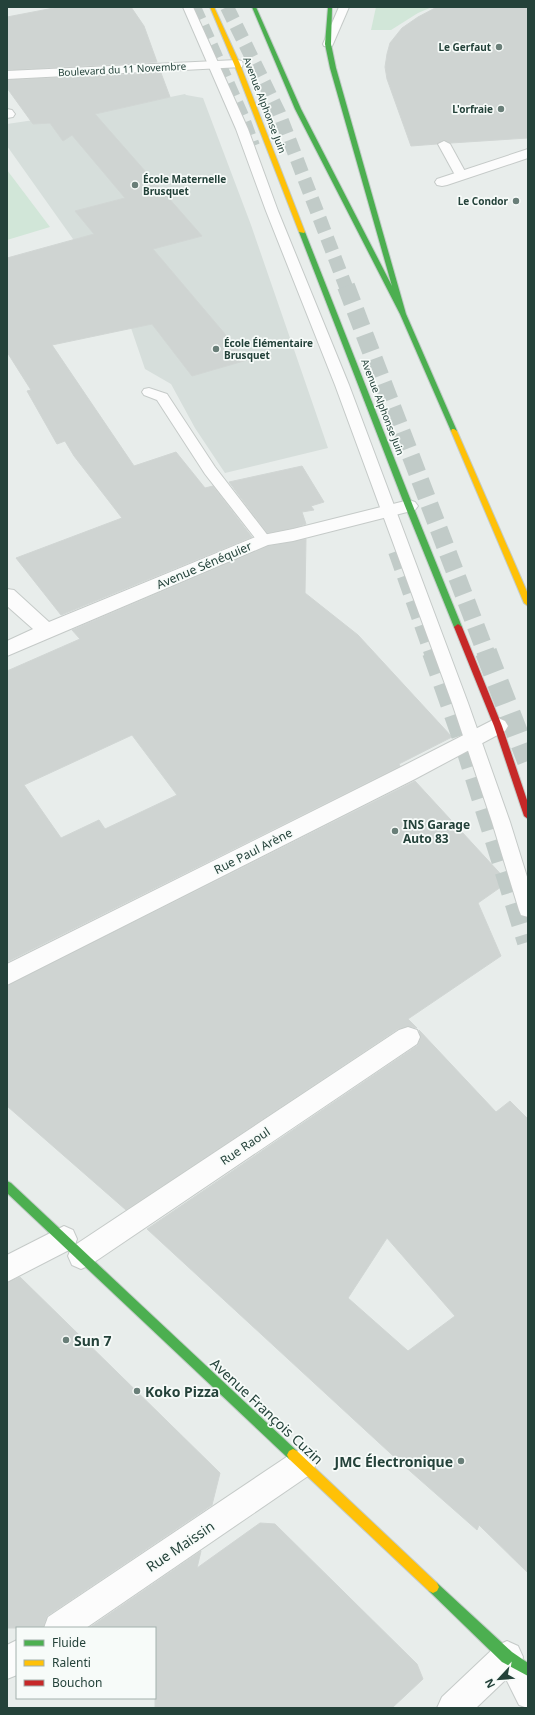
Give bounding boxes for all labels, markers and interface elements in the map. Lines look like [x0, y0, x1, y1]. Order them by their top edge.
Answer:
place label: Le Gerfaut [438, 40, 492, 54]
marker: Le Gerfaut [494, 42, 504, 52]
street label: Avenue Alphonse Juin [240, 55, 290, 155]
street label: Boulevard du 11 Novembre [58, 59, 187, 79]
place label: L'orfraie [452, 102, 493, 116]
marker: L'orfraie [496, 104, 506, 114]
place label: École Maternelle Brusquet [143, 172, 226, 198]
marker: École Maternelle Brusquet [130, 180, 140, 190]
place label: Le Condor [458, 194, 509, 208]
marker: Le Condor [511, 196, 521, 206]
place label: École Élémentaire Brusquet [224, 336, 313, 362]
marker: École Élémentaire Brusquet [211, 344, 221, 354]
street label: Avenue Alphonse Juin [358, 357, 408, 457]
street label: Avenue Sénéquier [154, 537, 254, 593]
place label: INS Garage Auto 83 [403, 816, 470, 847]
street label: Rue Paul Arène [211, 824, 295, 878]
marker: INS Garage Auto 83 [390, 826, 400, 836]
street label: Rue Raoul [217, 1123, 273, 1169]
place label: Sun 7 [74, 1331, 112, 1350]
marker: Sun 7 [61, 1335, 71, 1345]
street label: Avenue François Cuzin [207, 1354, 327, 1468]
place label: Koko Pizza [145, 1382, 219, 1401]
marker: Koko Pizza [132, 1386, 142, 1396]
place label: JMC Électronique [333, 1452, 453, 1471]
marker: JMC Électronique [456, 1456, 466, 1466]
street label: Rue Maissin [142, 1516, 218, 1576]
legend [16, 1627, 156, 1699]
text: Fluide [52, 1634, 86, 1651]
text: Ralenti [52, 1654, 91, 1671]
north arrow [479, 1659, 519, 1699]
text: Bouchon [52, 1674, 102, 1691]
text: N [481, 1676, 498, 1691]

